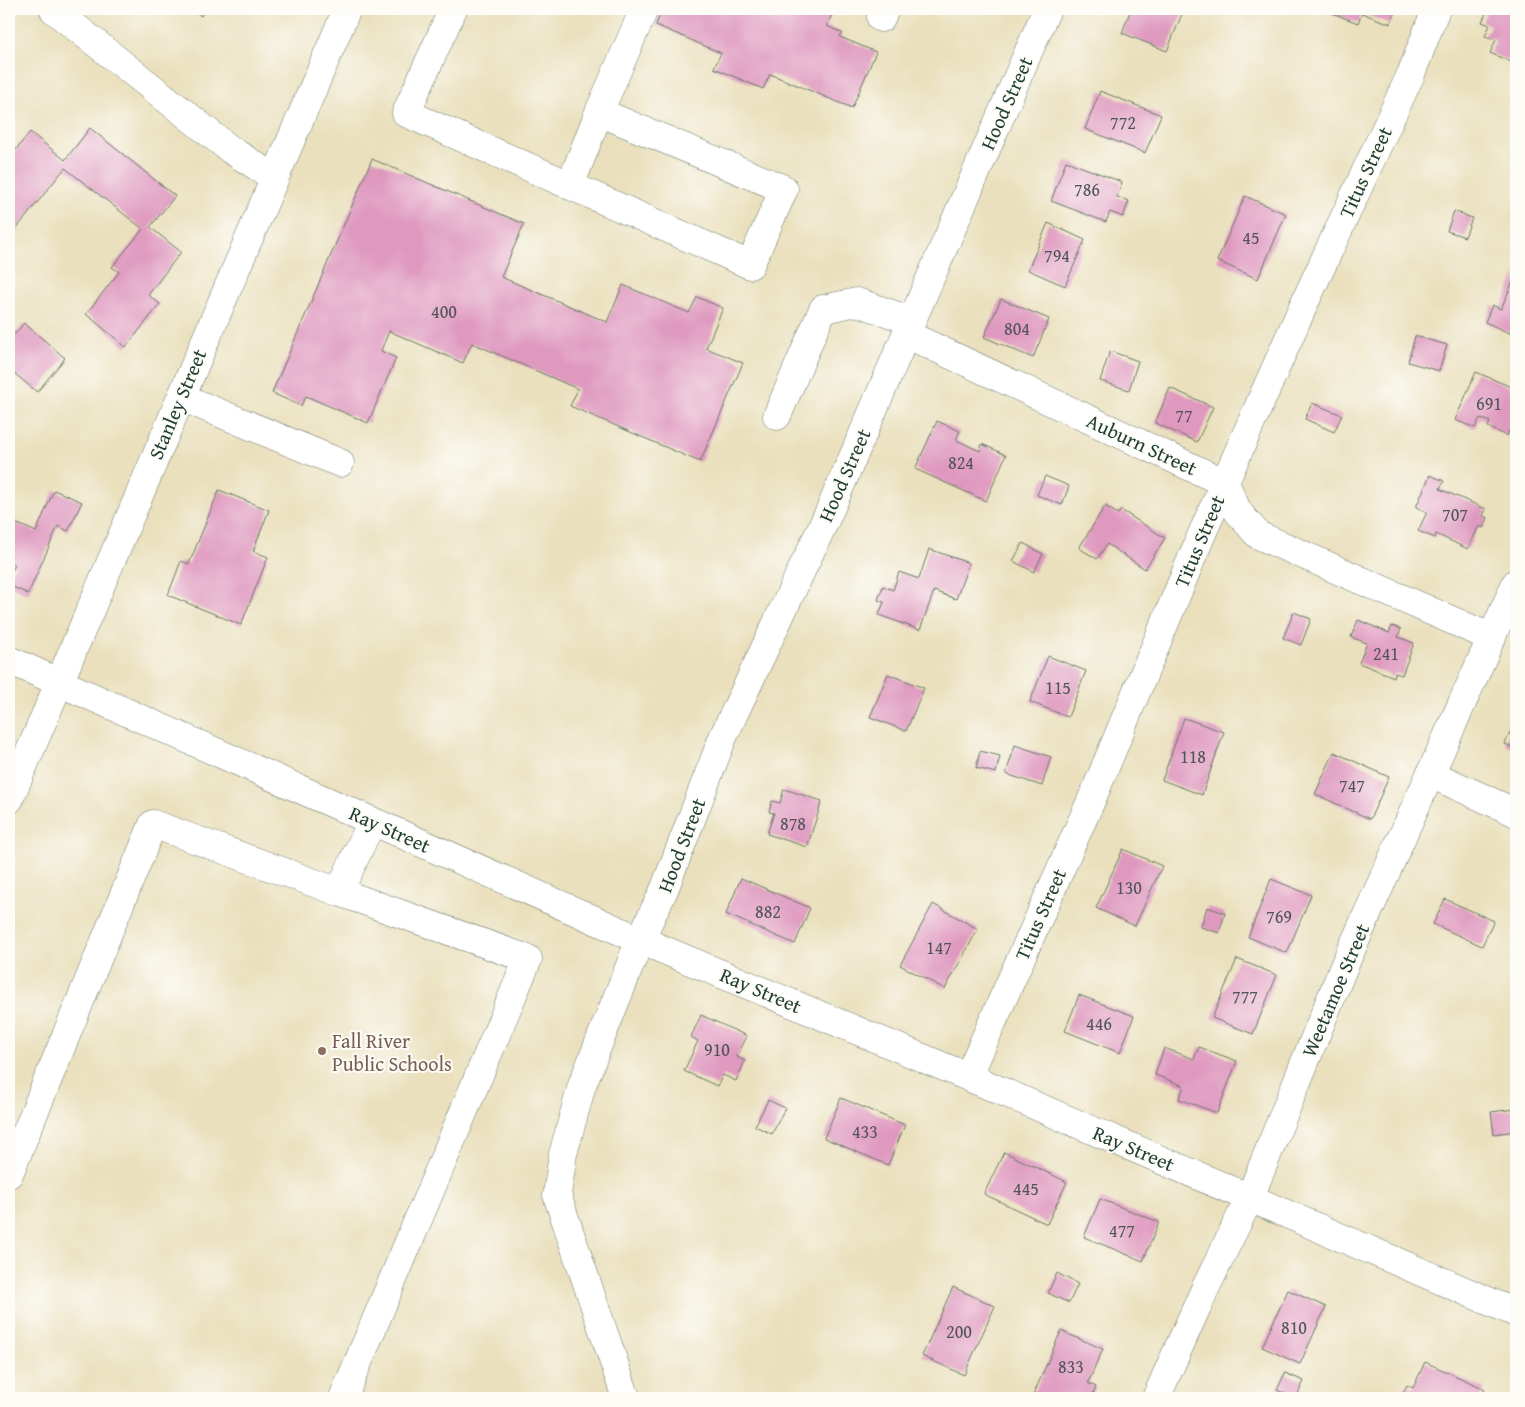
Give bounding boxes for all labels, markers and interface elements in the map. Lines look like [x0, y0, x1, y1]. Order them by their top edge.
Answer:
street label: Hood Street [973, 52, 1039, 154]
house number: 772 [1110, 109, 1136, 136]
street label: Titus Street [1331, 122, 1399, 222]
house number: 786 [1074, 176, 1100, 203]
house number: 45 [1242, 224, 1260, 251]
house number: 794 [1044, 242, 1070, 269]
house number: 400 [431, 298, 457, 325]
house number: 804 [1004, 315, 1030, 342]
street label: Stanley Street [141, 344, 213, 464]
house number: 691 [1476, 390, 1502, 417]
house number: 77 [1175, 402, 1193, 429]
street label: Auburn Street [1082, 406, 1202, 482]
street label: Hood Street [811, 424, 877, 526]
house number: 824 [948, 449, 974, 476]
street label: Titus Street [1167, 490, 1231, 592]
house number: 707 [1442, 501, 1468, 528]
house number: 241 [1373, 640, 1399, 667]
house number: 115 [1045, 674, 1071, 701]
house number: 118 [1180, 743, 1206, 770]
house number: 747 [1339, 772, 1365, 799]
street label: Hood Street [650, 793, 712, 897]
street label: Ray Street [345, 798, 435, 860]
house number: 878 [780, 810, 806, 837]
street label: Titus Street [1007, 863, 1073, 965]
house number: 130 [1116, 874, 1142, 901]
house number: 882 [755, 898, 781, 925]
house number: 769 [1266, 903, 1292, 930]
street label: Weetamoe Street [1294, 919, 1376, 1061]
house number: 147 [926, 934, 952, 961]
street label: Ray Street [716, 960, 806, 1020]
house number: 777 [1232, 983, 1258, 1010]
house number: 446 [1086, 1010, 1112, 1037]
place label: Fall River Public Schools [332, 1026, 452, 1078]
house number: 910 [704, 1036, 730, 1063]
marker: Fall River Public Schools [316, 1045, 328, 1057]
house number: 433 [852, 1118, 878, 1145]
street label: Ray Street [1089, 1118, 1179, 1178]
house number: 445 [1013, 1175, 1039, 1202]
house number: 477 [1109, 1217, 1135, 1244]
house number: 810 [1281, 1314, 1307, 1341]
house number: 200 [946, 1318, 972, 1345]
house number: 833 [1058, 1353, 1084, 1380]

